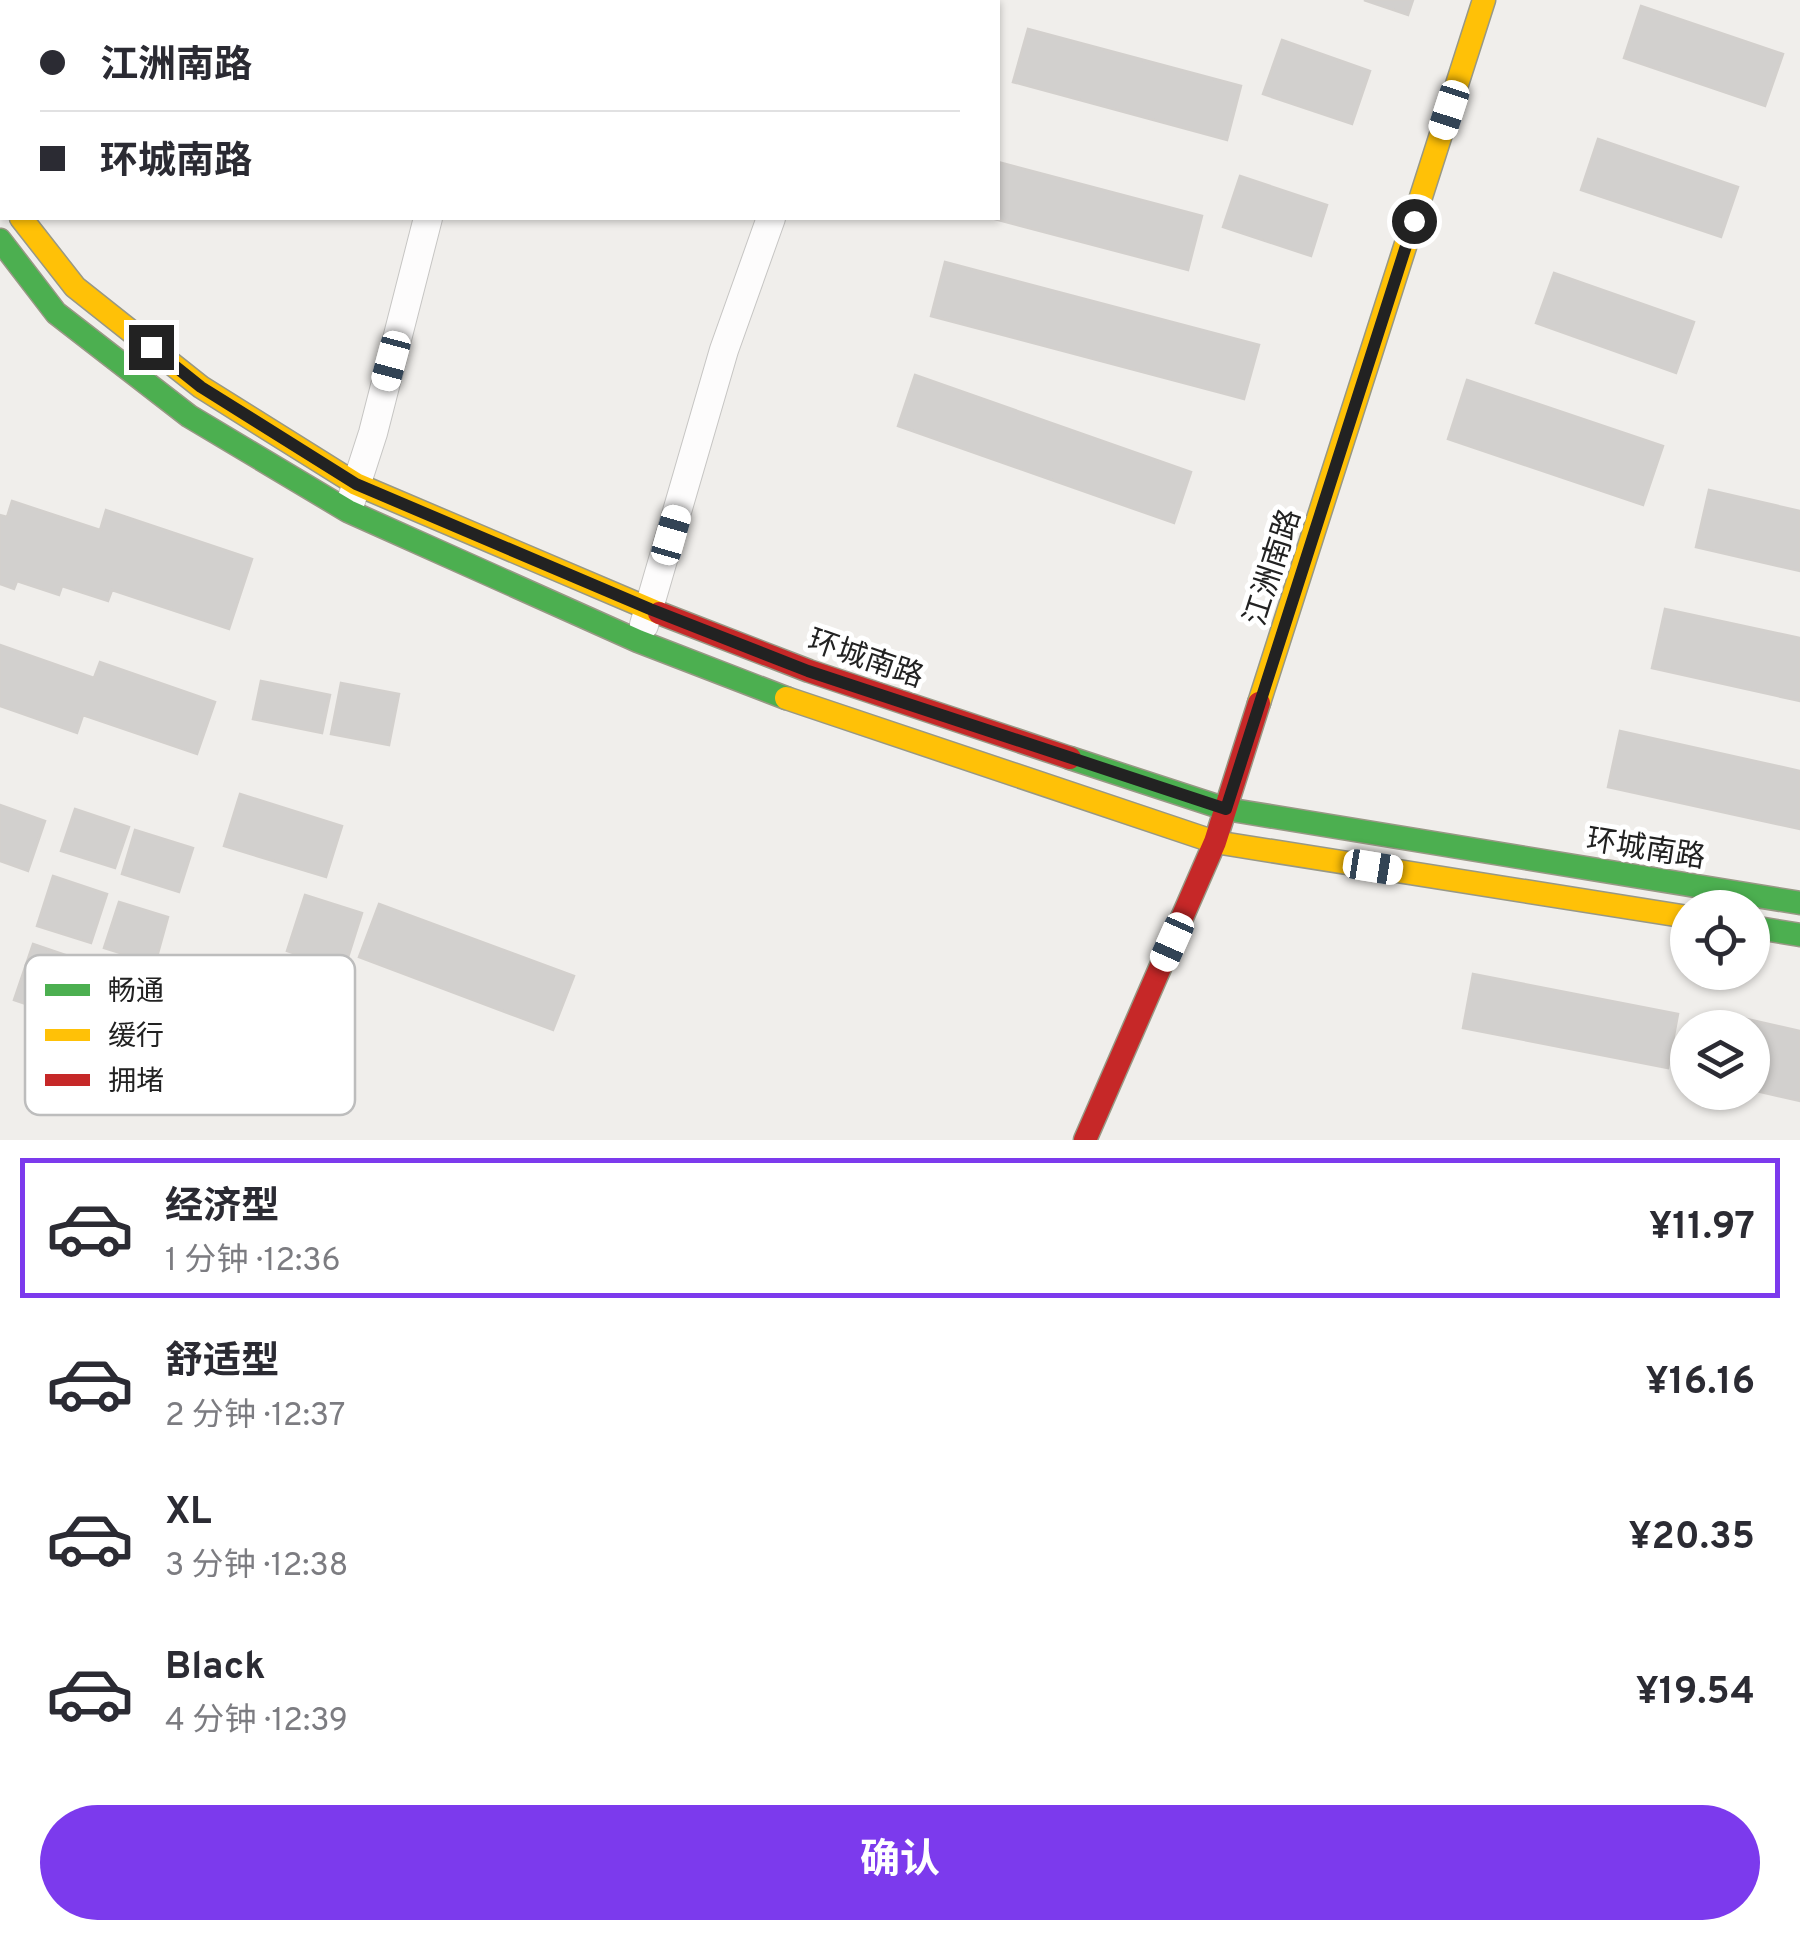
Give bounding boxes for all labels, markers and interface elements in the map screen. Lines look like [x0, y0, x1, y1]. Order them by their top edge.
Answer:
text: 江洲南路 [100, 43, 252, 92]
car [1425, 77, 1473, 143]
text: 环城南路 [100, 139, 252, 188]
route start [1392, 199, 1437, 244]
route end [129, 325, 174, 370]
car [369, 328, 413, 394]
car [648, 502, 694, 568]
street label: 江洲南路 [1238, 505, 1311, 631]
street label: 环城南路 [802, 623, 928, 697]
street label: 环城南路 [1583, 823, 1708, 878]
car [1341, 847, 1405, 887]
map controls [1670, 890, 1770, 1110]
button: locate [1670, 890, 1770, 990]
car [1146, 908, 1198, 976]
legend [25, 955, 355, 1115]
text: 畅通 [108, 975, 164, 1011]
button: layers [1670, 1010, 1770, 1110]
text: 缓行 [108, 1020, 164, 1056]
text: 拥堵 [108, 1065, 164, 1101]
icon: car [45, 1183, 135, 1273]
text: 经济型 [165, 1184, 279, 1233]
text: ¥11.97 [1649, 1204, 1755, 1253]
text: 1 分钟 · 12:36 [165, 1242, 341, 1282]
icon: car [45, 1338, 135, 1428]
text: 舒适型 [165, 1339, 279, 1388]
text: ¥16.16 [1646, 1359, 1755, 1408]
text: 2 分钟 · 12:37 [165, 1397, 346, 1437]
text: XL [165, 1489, 212, 1538]
icon: car [45, 1493, 135, 1583]
text: ¥20.35 [1628, 1514, 1755, 1563]
text: 3 分钟 · 12:38 [165, 1547, 348, 1587]
text: Black [165, 1644, 265, 1693]
icon: car [45, 1648, 135, 1738]
text: ¥19.54 [1636, 1669, 1755, 1718]
text: 4 分钟 · 12:39 [165, 1702, 348, 1742]
button: 确认 [40, 1805, 1760, 1920]

